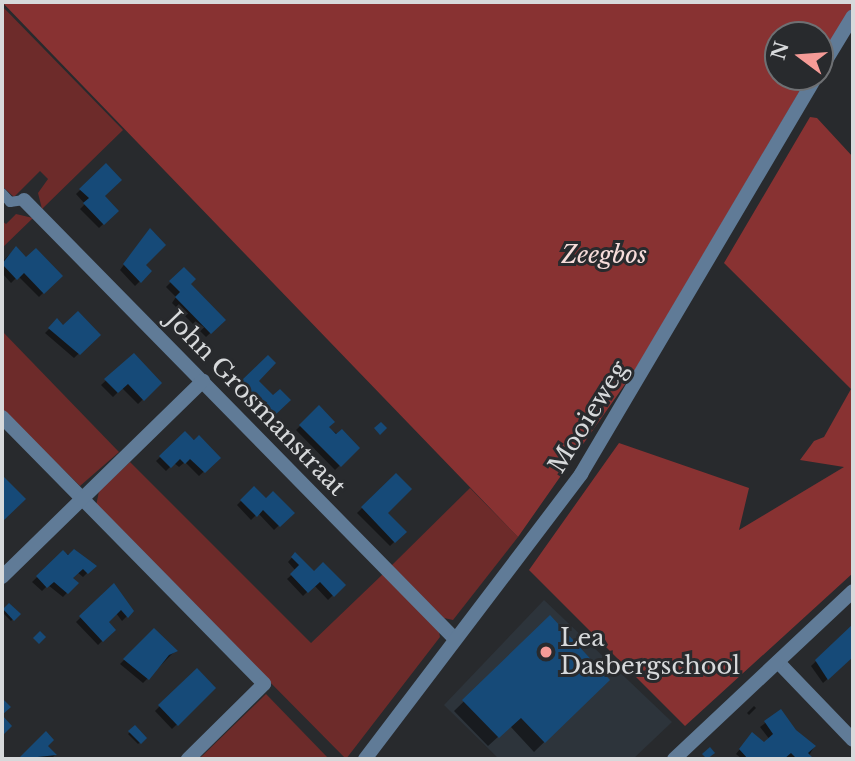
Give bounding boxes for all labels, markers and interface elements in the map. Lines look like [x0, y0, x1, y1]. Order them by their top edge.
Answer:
north arrow [764, 21, 834, 91]
text: N [767, 39, 794, 62]
park label: Zeegbos [561, 241, 647, 269]
street label: John Grosmanstraat [160, 305, 352, 501]
street label: Mooieweg [542, 356, 634, 478]
place label: Lea Dasbergschool [560, 624, 740, 680]
marker: Lea Dasbergschool [538, 644, 554, 660]

